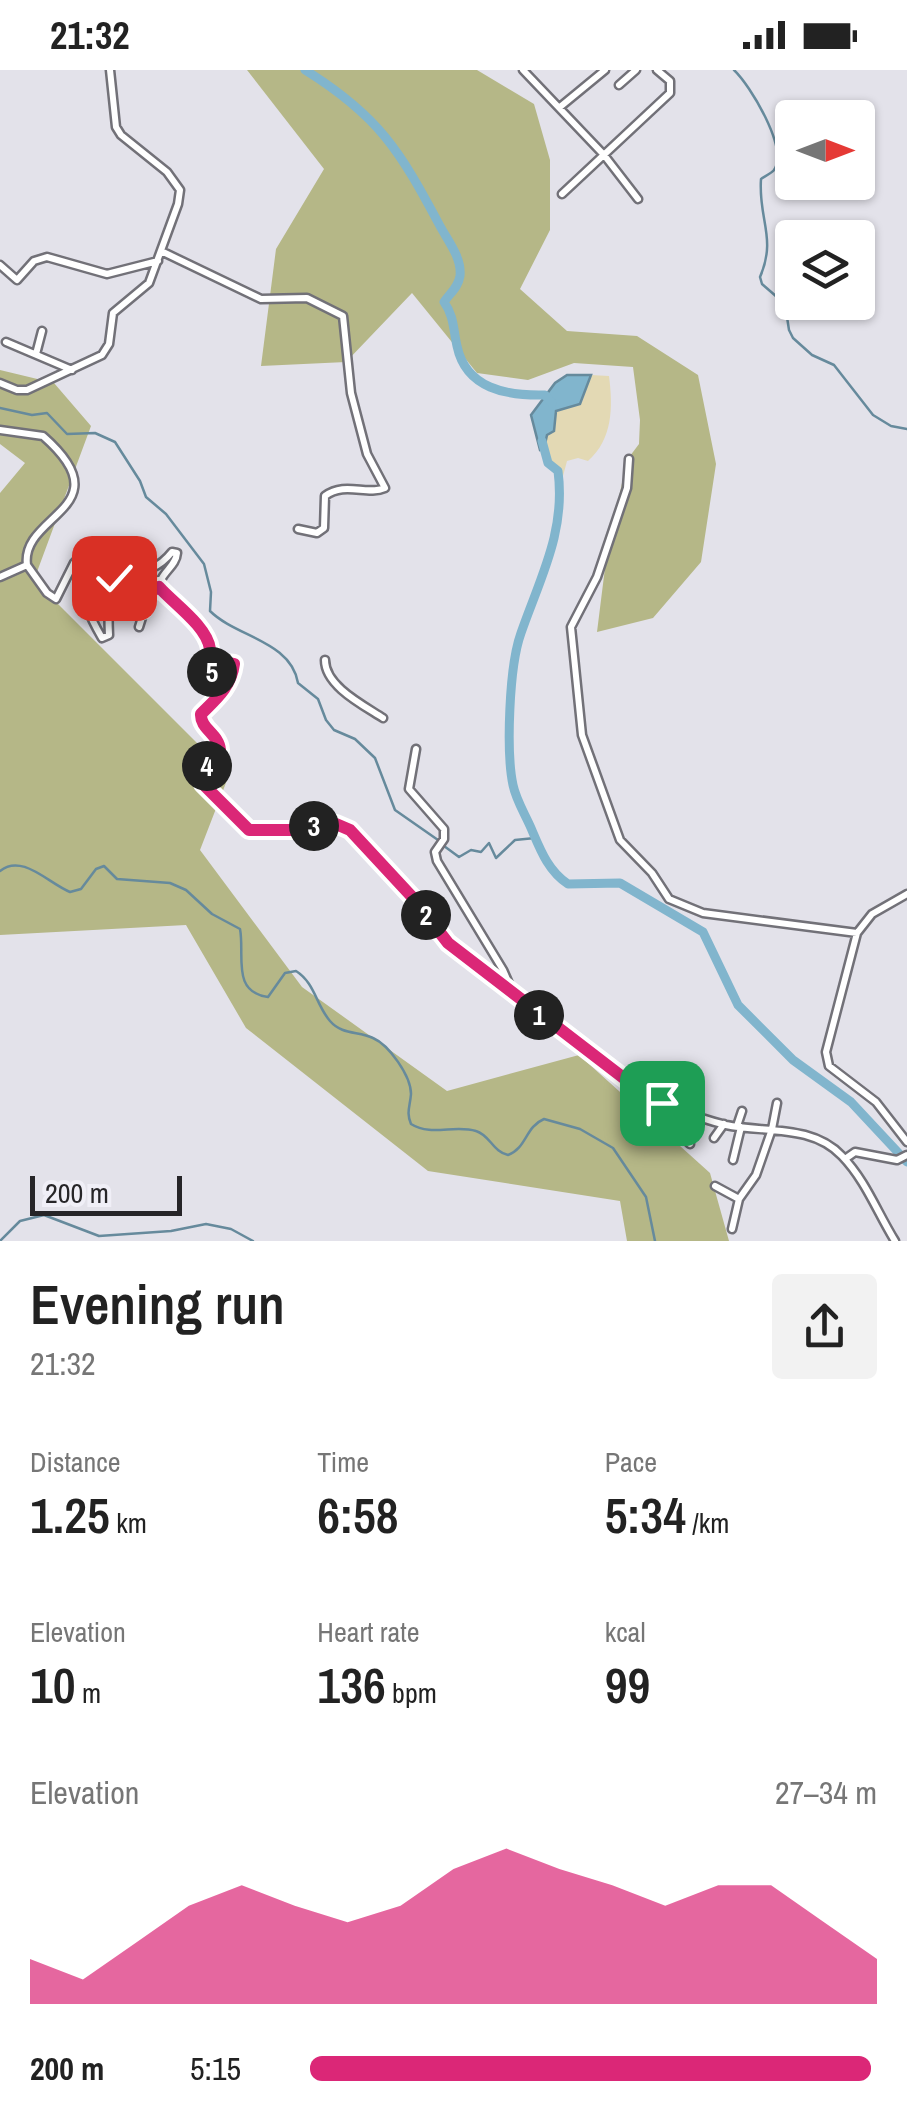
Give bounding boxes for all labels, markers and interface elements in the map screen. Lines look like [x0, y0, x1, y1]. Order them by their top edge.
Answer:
text: 21:32 [50, 10, 130, 61]
north arrow [775, 100, 875, 200]
map controls [775, 100, 875, 320]
button: layers [775, 220, 875, 320]
pin [72, 536, 157, 621]
icon: check [87, 551, 142, 606]
pin: 5 [187, 647, 237, 697]
text: 5 [206, 653, 218, 691]
pin: 4 [182, 741, 232, 791]
text: 4 [201, 747, 213, 785]
pin: 3 [289, 801, 339, 851]
text: 3 [308, 807, 320, 845]
pin: 2 [401, 890, 451, 940]
text: 2 [420, 896, 432, 934]
pin: 1 [514, 990, 564, 1040]
text: 1 [533, 996, 545, 1034]
pin [620, 1061, 705, 1146]
icon: arrive [635, 1076, 690, 1131]
scale bar [30, 1171, 182, 1216]
text: 200 m [45, 1174, 109, 1212]
text: Evening run [30, 1267, 285, 1341]
button: share [772, 1274, 877, 1379]
text: 21:32 [30, 1342, 96, 1385]
text: Distance [30, 1443, 121, 1481]
text: Time [317, 1443, 369, 1481]
text: Pace [605, 1443, 657, 1481]
text: 1.25 [30, 1481, 110, 1549]
text: 6:58 [317, 1481, 399, 1549]
text: 5:34 [605, 1481, 686, 1549]
text: km [110, 1504, 147, 1542]
text: /km [686, 1504, 729, 1542]
text: Elevation [30, 1613, 126, 1651]
text: Heart rate [317, 1613, 419, 1651]
text: kcal [605, 1613, 645, 1651]
text: 10 [30, 1651, 76, 1719]
text: 136 [317, 1651, 386, 1719]
text: 99 [605, 1651, 650, 1719]
text: m [76, 1674, 101, 1712]
text: bpm [386, 1674, 437, 1712]
text: Elevation [30, 1771, 139, 1814]
text: 27–34 m [775, 1771, 877, 1814]
text: 200 m [30, 2047, 104, 2090]
text: 5:15 [190, 2047, 241, 2090]

